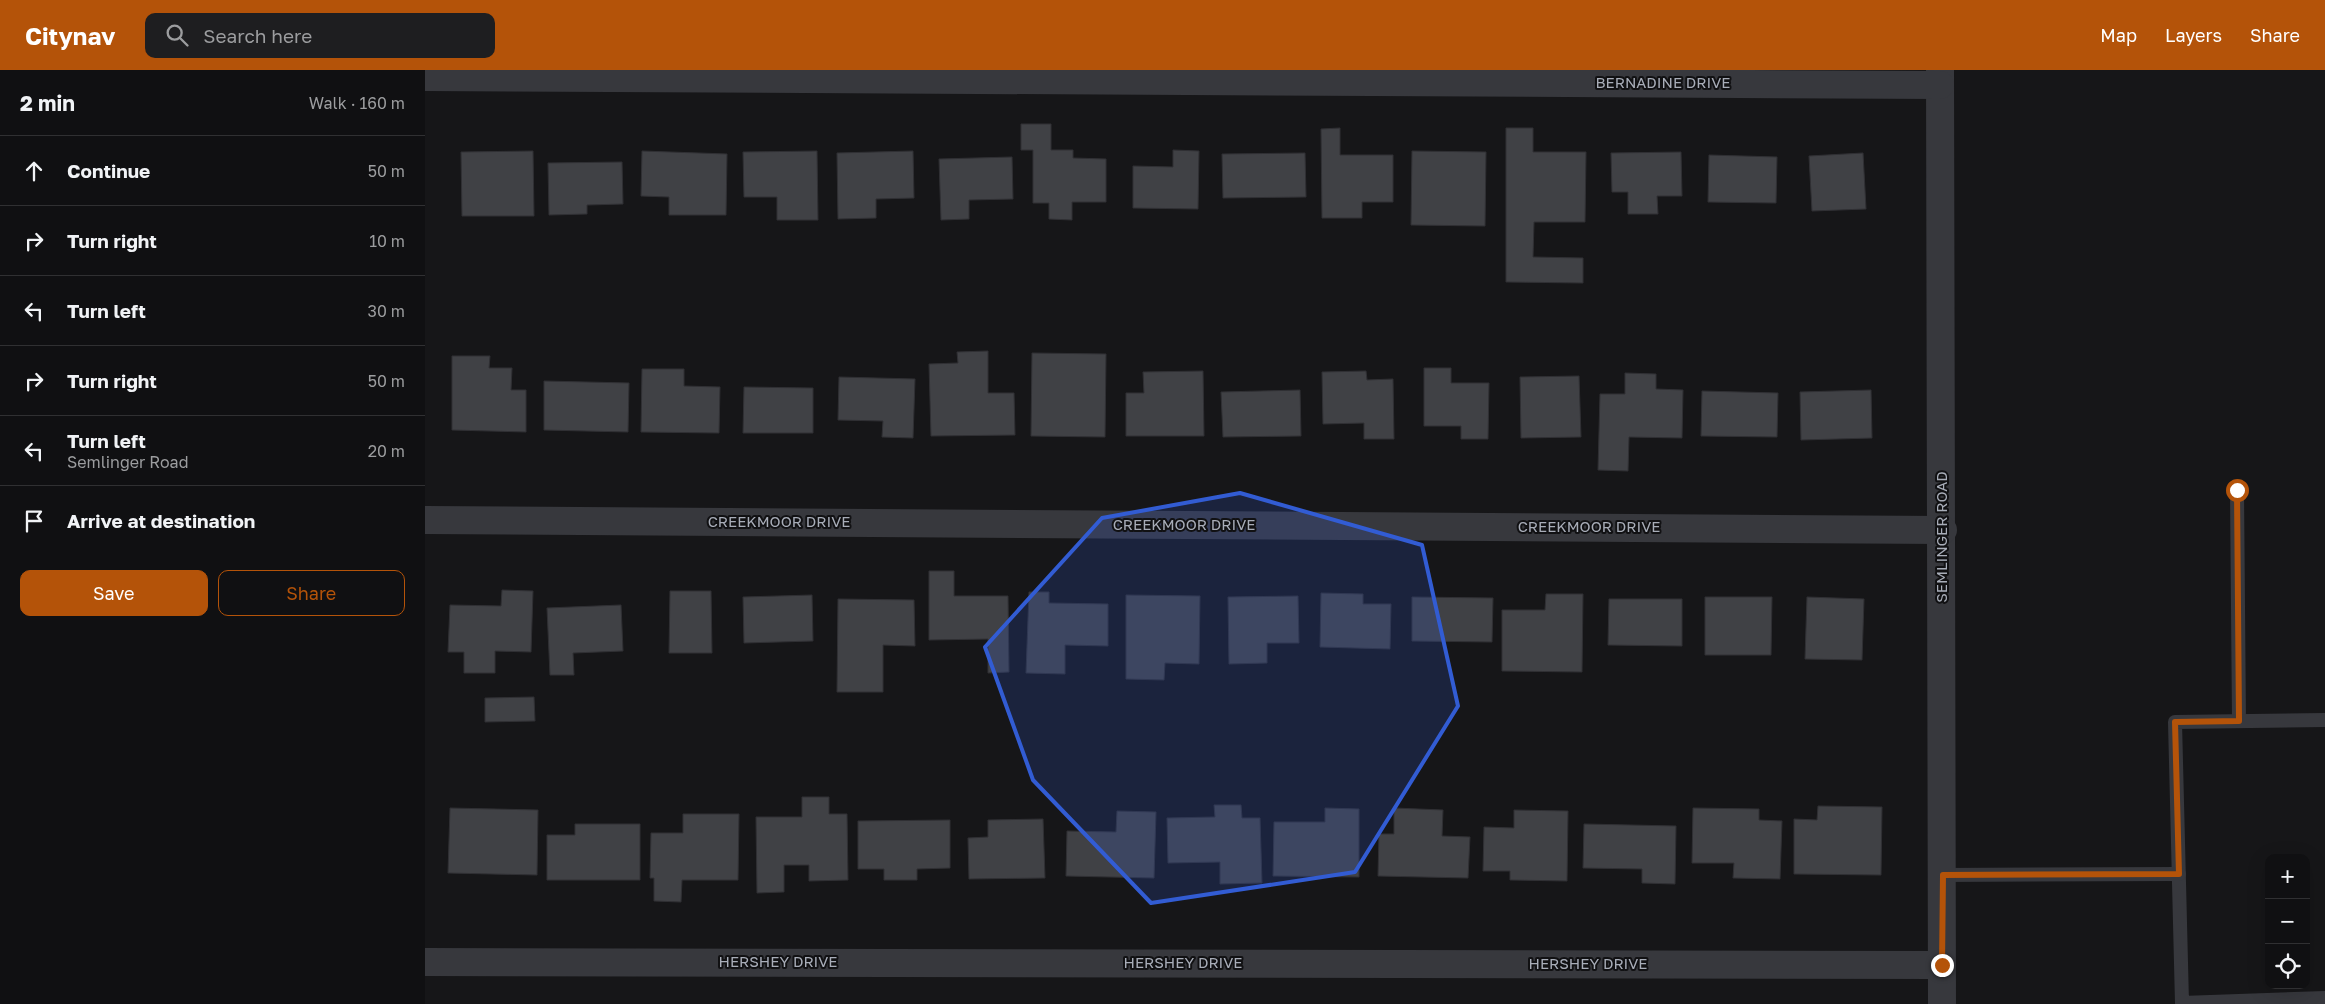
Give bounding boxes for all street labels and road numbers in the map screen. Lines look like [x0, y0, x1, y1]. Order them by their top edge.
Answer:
street label: BERNADINE DRIVE [1596, 73, 1730, 91]
street label: SEMLINGER ROAD [1932, 471, 1950, 603]
street label: CREEKMOOR DRIVE [708, 512, 850, 530]
street label: CREEKMOOR DRIVE [1113, 515, 1255, 533]
street label: CREEKMOOR DRIVE [1518, 517, 1660, 535]
street label: HERSHEY DRIVE [718, 952, 838, 970]
street label: HERSHEY DRIVE [1123, 953, 1243, 971]
street label: HERSHEY DRIVE [1528, 954, 1648, 972]

